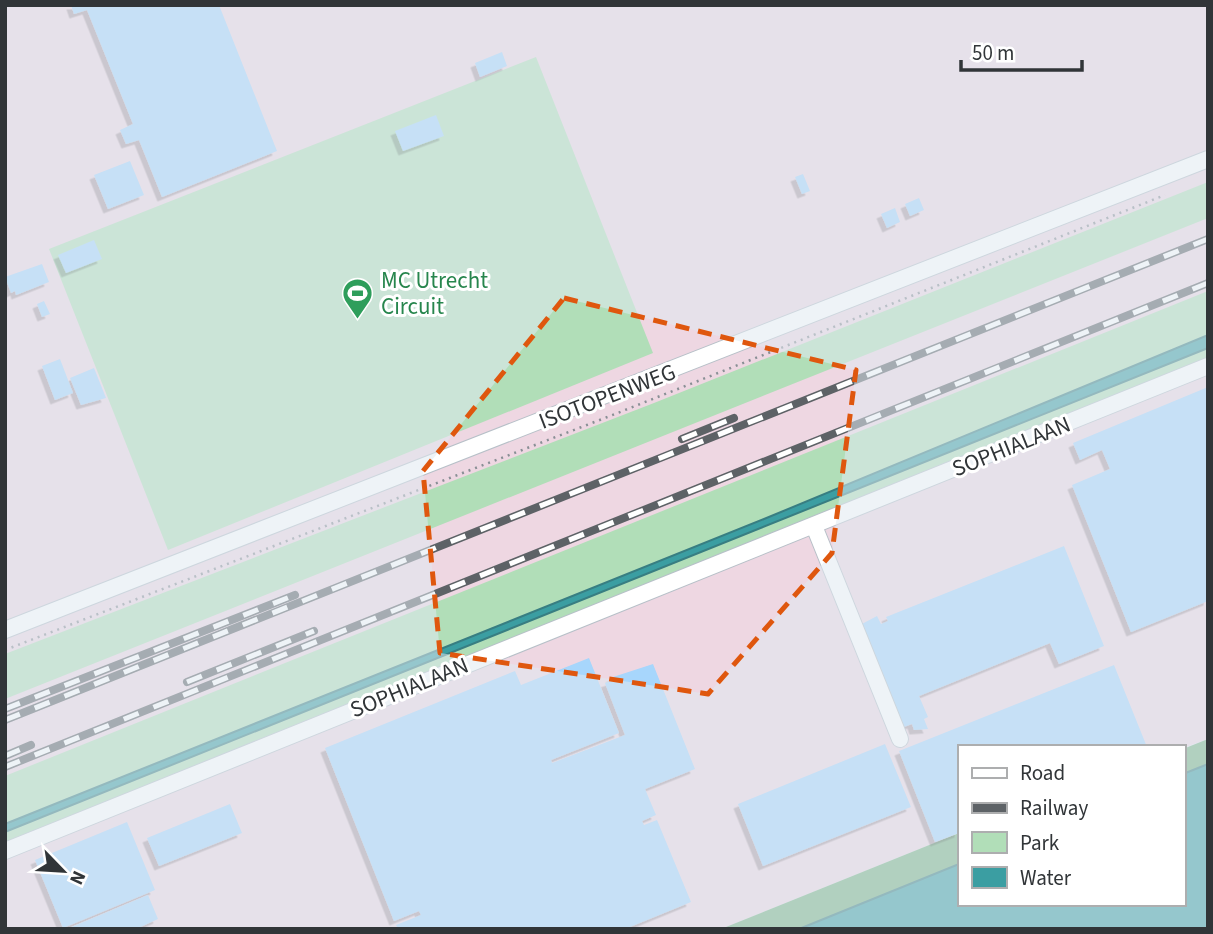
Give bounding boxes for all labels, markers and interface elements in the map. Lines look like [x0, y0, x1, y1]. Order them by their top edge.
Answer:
scale bar [961, 28, 1082, 72]
text: 50 m [972, 38, 1014, 68]
place label: MC Utrecht Circuit [381, 264, 488, 323]
sports icon: MC Utrecht Circuit [341, 276, 375, 320]
street label: ISOTOPENWEG [534, 355, 681, 438]
street label: SOPHIALAAN [947, 408, 1075, 485]
street label: SOPHIALAAN [345, 649, 473, 726]
legend [958, 745, 1185, 906]
text: Road [1020, 758, 1065, 788]
text: Railway [1020, 793, 1088, 823]
text: Park [1020, 828, 1060, 858]
north arrow [28, 836, 98, 906]
text: Water [1020, 863, 1072, 893]
text: N [62, 866, 92, 889]

